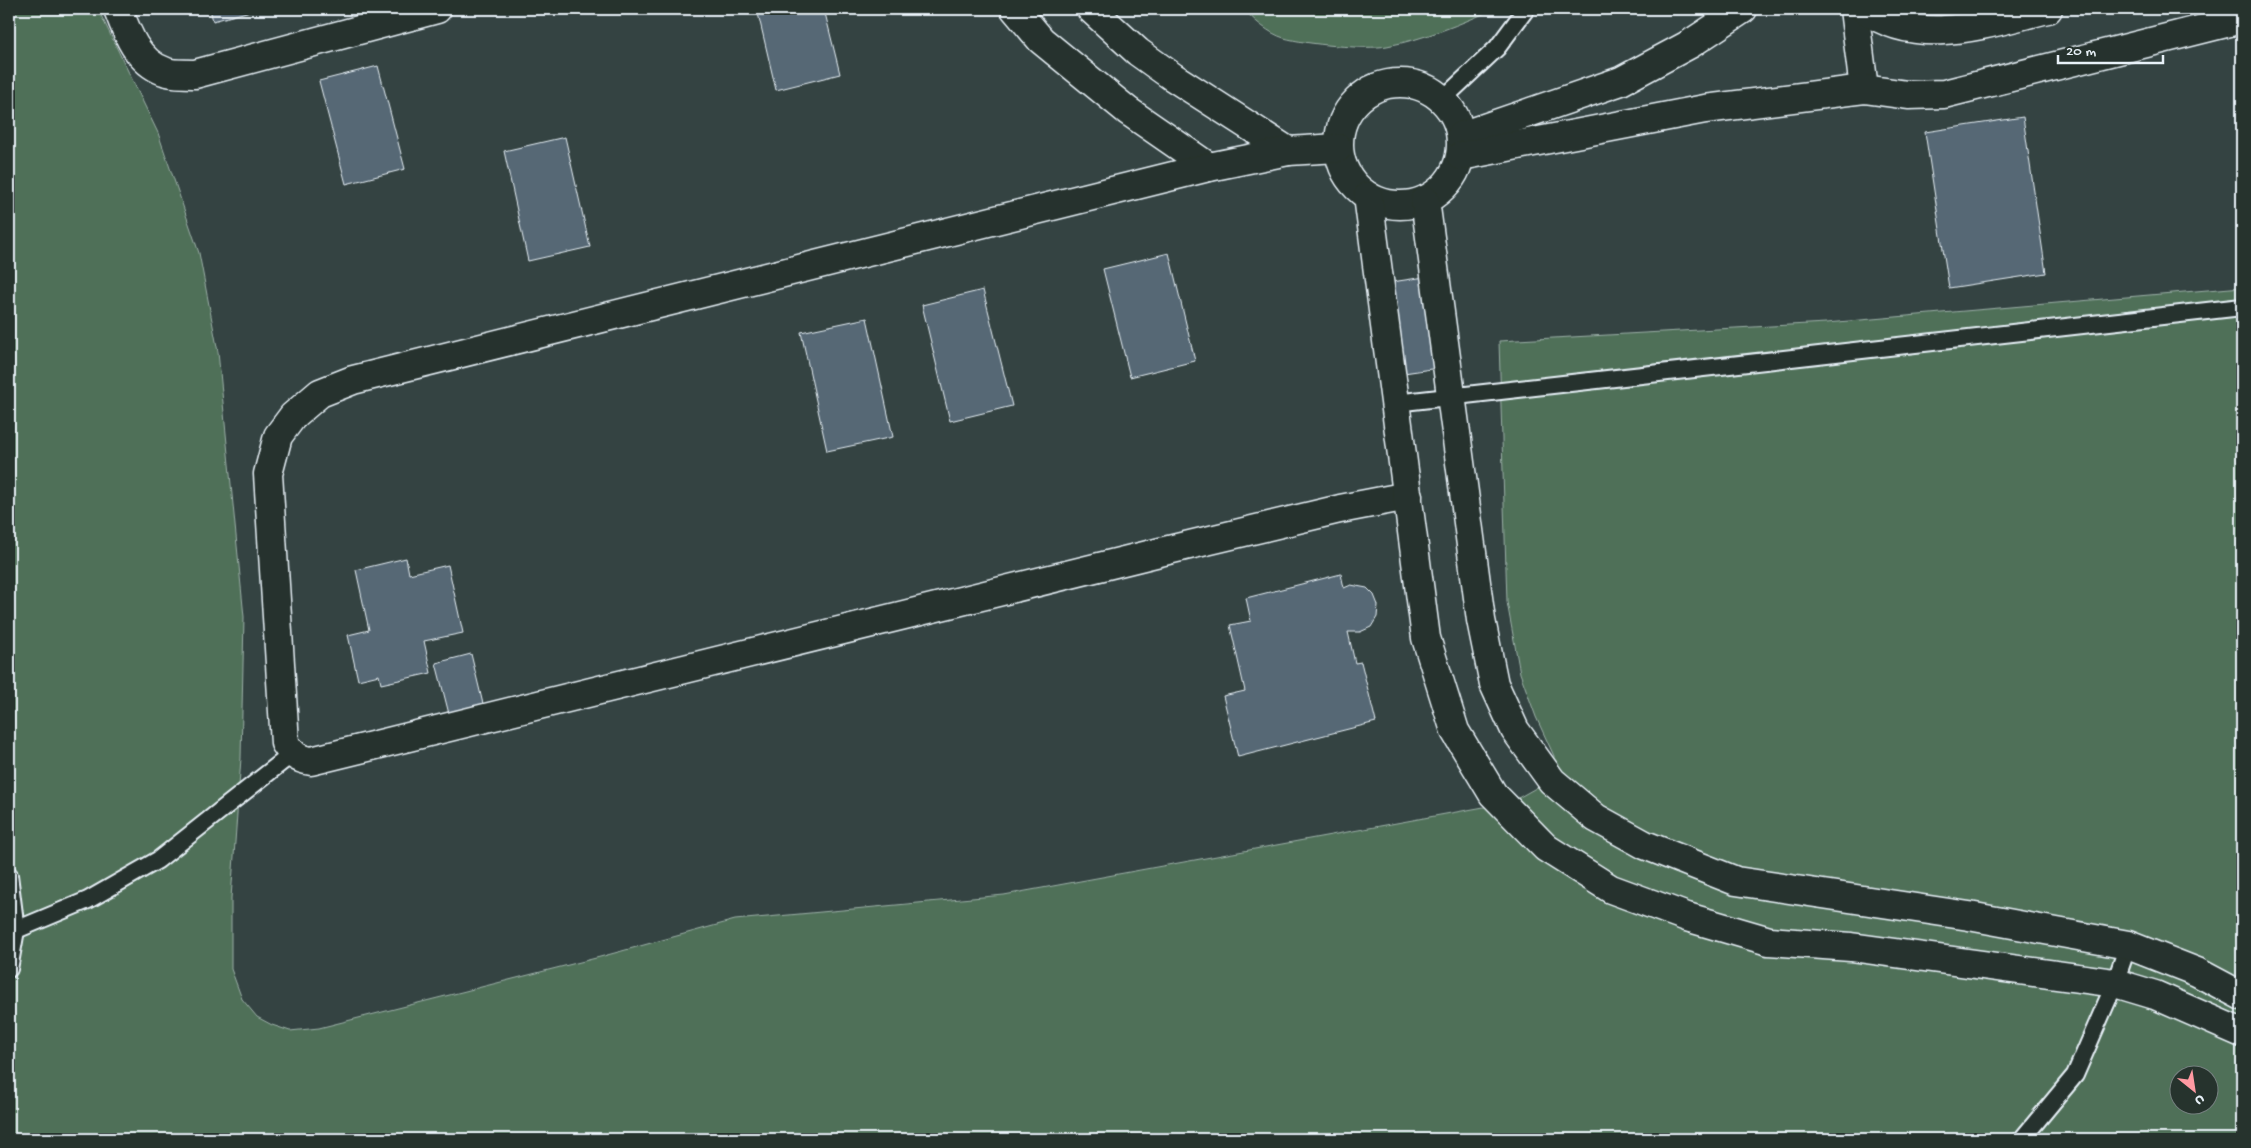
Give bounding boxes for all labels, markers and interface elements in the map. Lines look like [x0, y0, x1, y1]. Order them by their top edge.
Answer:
scale bar [2058, 32, 2164, 64]
text: 20 m [2066, 43, 2096, 61]
north arrow [2168, 1066, 2218, 1116]
text: U [2191, 1090, 2207, 1108]

